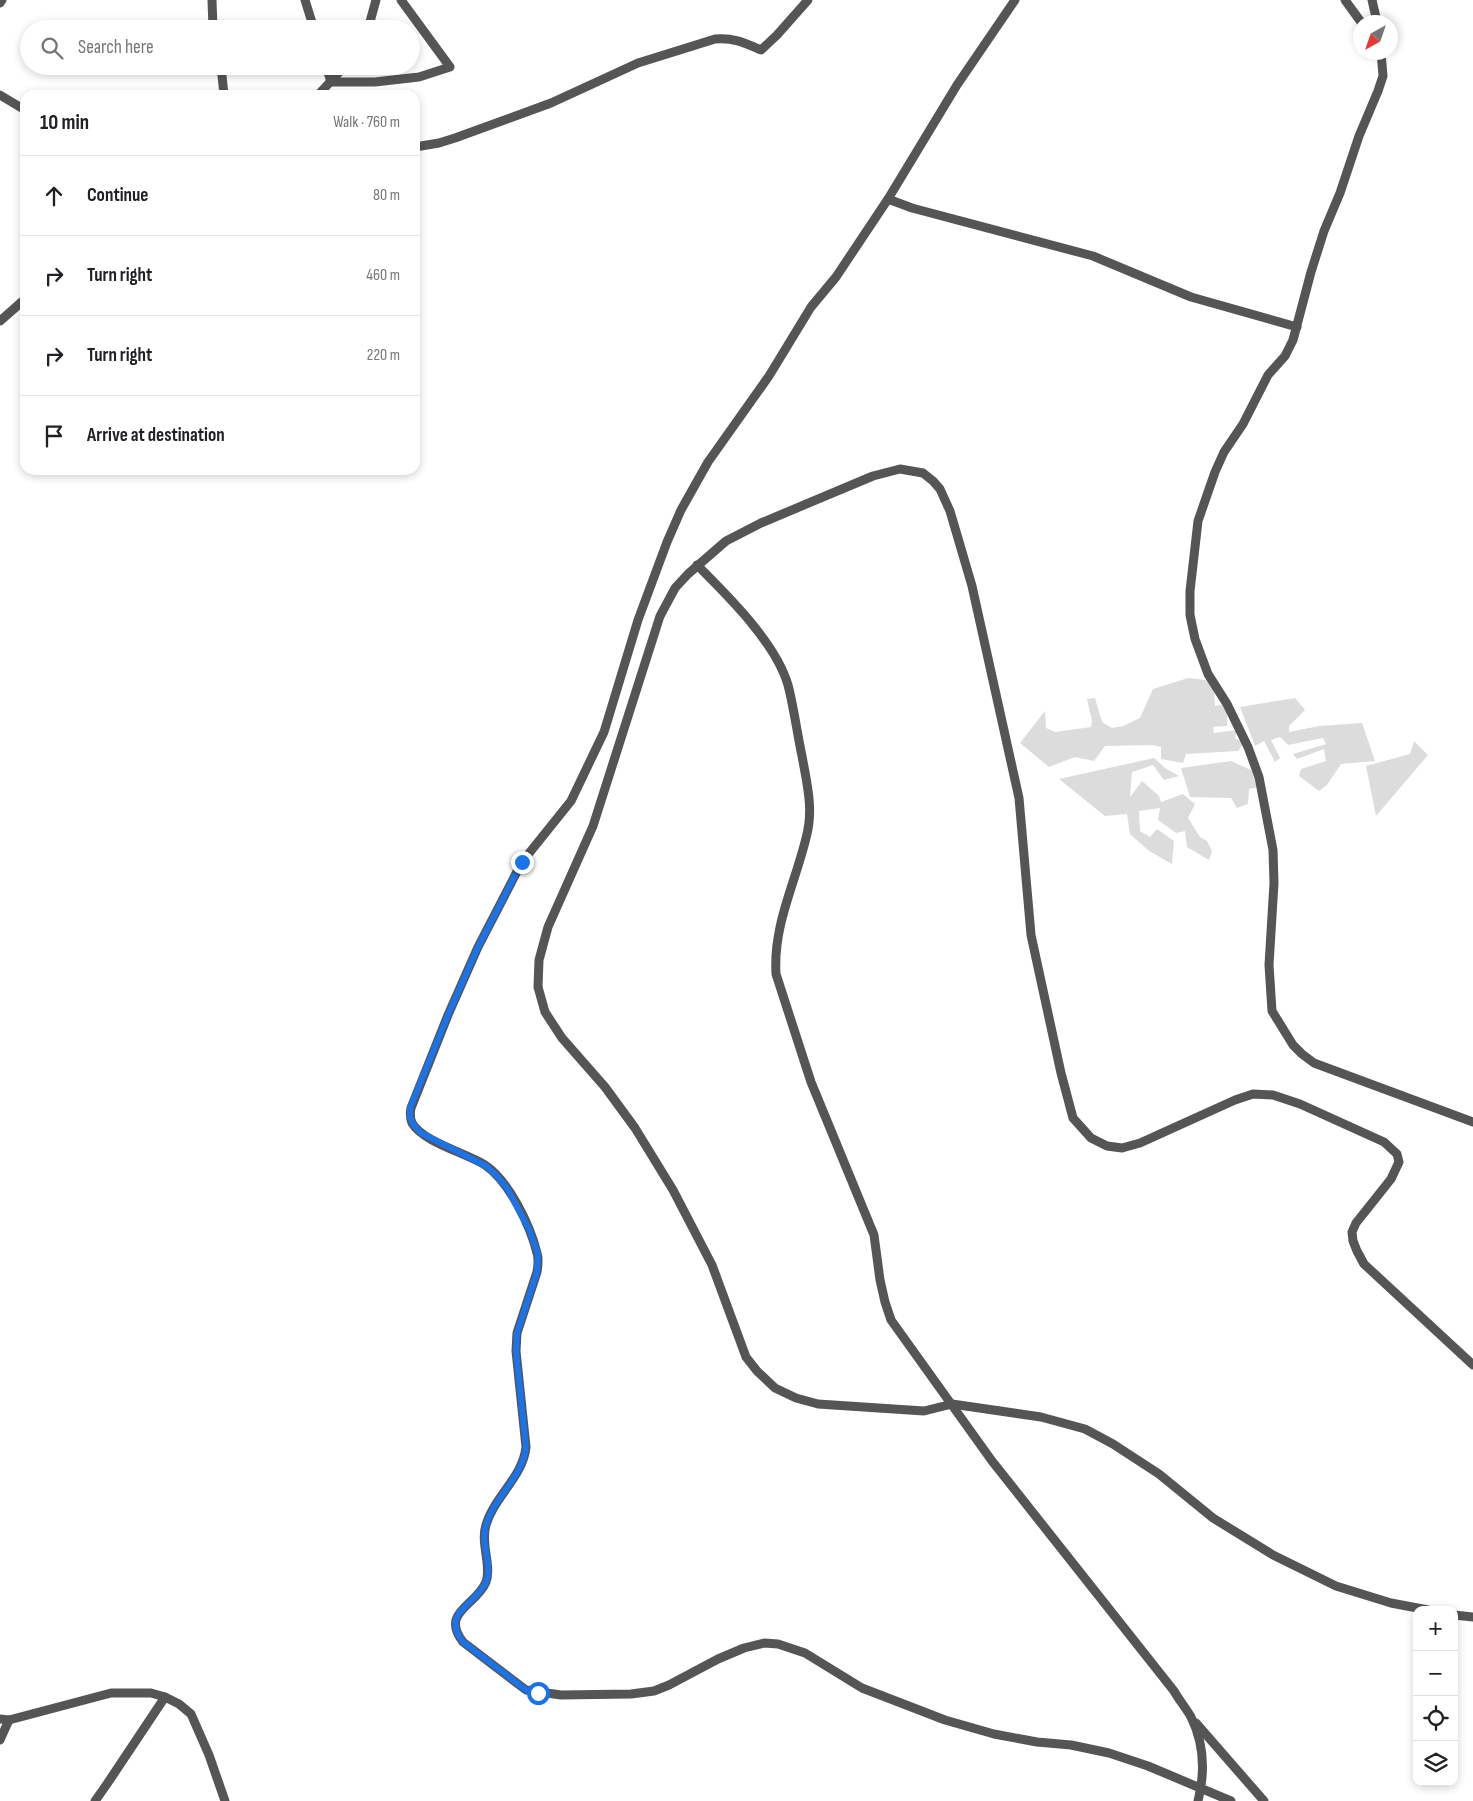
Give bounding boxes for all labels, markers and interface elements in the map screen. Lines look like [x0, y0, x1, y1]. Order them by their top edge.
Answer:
north arrow [1353, 15, 1398, 60]
search box [20, 20, 420, 75]
icon: search [38, 34, 66, 62]
text: Search here [78, 36, 154, 59]
text: 10 min [40, 110, 89, 135]
text: Walk · 760 m [333, 113, 400, 132]
icon: ahead [40, 182, 68, 210]
text: Continue [87, 184, 148, 207]
text: 80 m [373, 186, 400, 205]
icon: right [40, 262, 68, 290]
text: Turn right [87, 264, 152, 287]
text: 460 m [366, 266, 400, 285]
icon: right [40, 342, 68, 370]
text: Turn right [87, 344, 152, 367]
text: 220 m [367, 346, 400, 365]
icon: arrive [40, 422, 68, 450]
text: Arrive at destination [87, 424, 225, 447]
route end [511, 851, 534, 874]
map controls [1413, 1606, 1458, 1786]
button: + [1413, 1606, 1458, 1651]
button: − [1413, 1651, 1458, 1696]
route start [527, 1682, 550, 1705]
button: locate [1413, 1696, 1458, 1741]
button: layers [1413, 1741, 1458, 1786]

